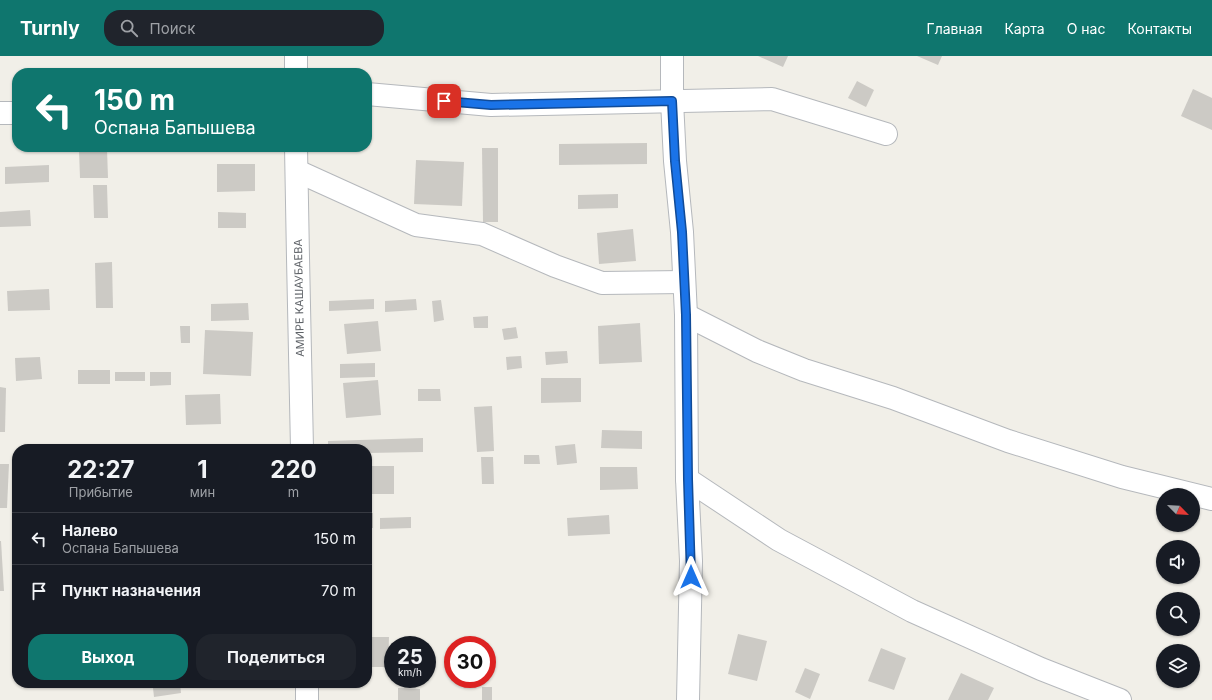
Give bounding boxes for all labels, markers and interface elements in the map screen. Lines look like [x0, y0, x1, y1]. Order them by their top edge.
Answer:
search box [104, 10, 384, 46]
text: Turnly [20, 17, 80, 40]
icon: search [118, 17, 140, 39]
text: Поиск [150, 19, 195, 38]
text: Главная [927, 20, 982, 37]
text: Карта [1004, 20, 1045, 37]
text: О нас [1067, 20, 1105, 37]
text: Контакты [1127, 20, 1192, 37]
text: 150 m [94, 83, 175, 117]
icon: left [28, 84, 80, 136]
pin [427, 84, 461, 118]
icon: arrive [433, 90, 455, 112]
text: Оспана Бапышева [94, 117, 256, 138]
street label: АМИРЕ КАШАУБАЕВА [291, 239, 307, 357]
text: 22:27 [67, 455, 135, 484]
text: 1 [197, 455, 208, 484]
text: 220 [270, 455, 317, 484]
text: Прибытие [69, 484, 133, 500]
text: мин [190, 484, 215, 500]
text: m [288, 484, 299, 500]
north arrow [1156, 488, 1200, 532]
map controls [1156, 488, 1200, 688]
text: Налево [62, 521, 118, 540]
icon: left [28, 528, 50, 550]
text: 150 m [314, 529, 356, 548]
text: Оспана Бапышева [62, 540, 179, 556]
button: sound [1156, 540, 1200, 584]
position arrow [670, 556, 712, 598]
icon: arrive [28, 580, 50, 602]
text: Пункт назначения [62, 581, 201, 600]
text: 70 m [321, 581, 356, 600]
button: search [1156, 592, 1200, 636]
button: Выход [28, 634, 188, 680]
button: Поделиться [196, 634, 356, 680]
speed limit sign: 30 [444, 636, 496, 688]
button: layers [1156, 644, 1200, 688]
text: 25 [397, 645, 423, 669]
text: km/h [398, 666, 422, 678]

